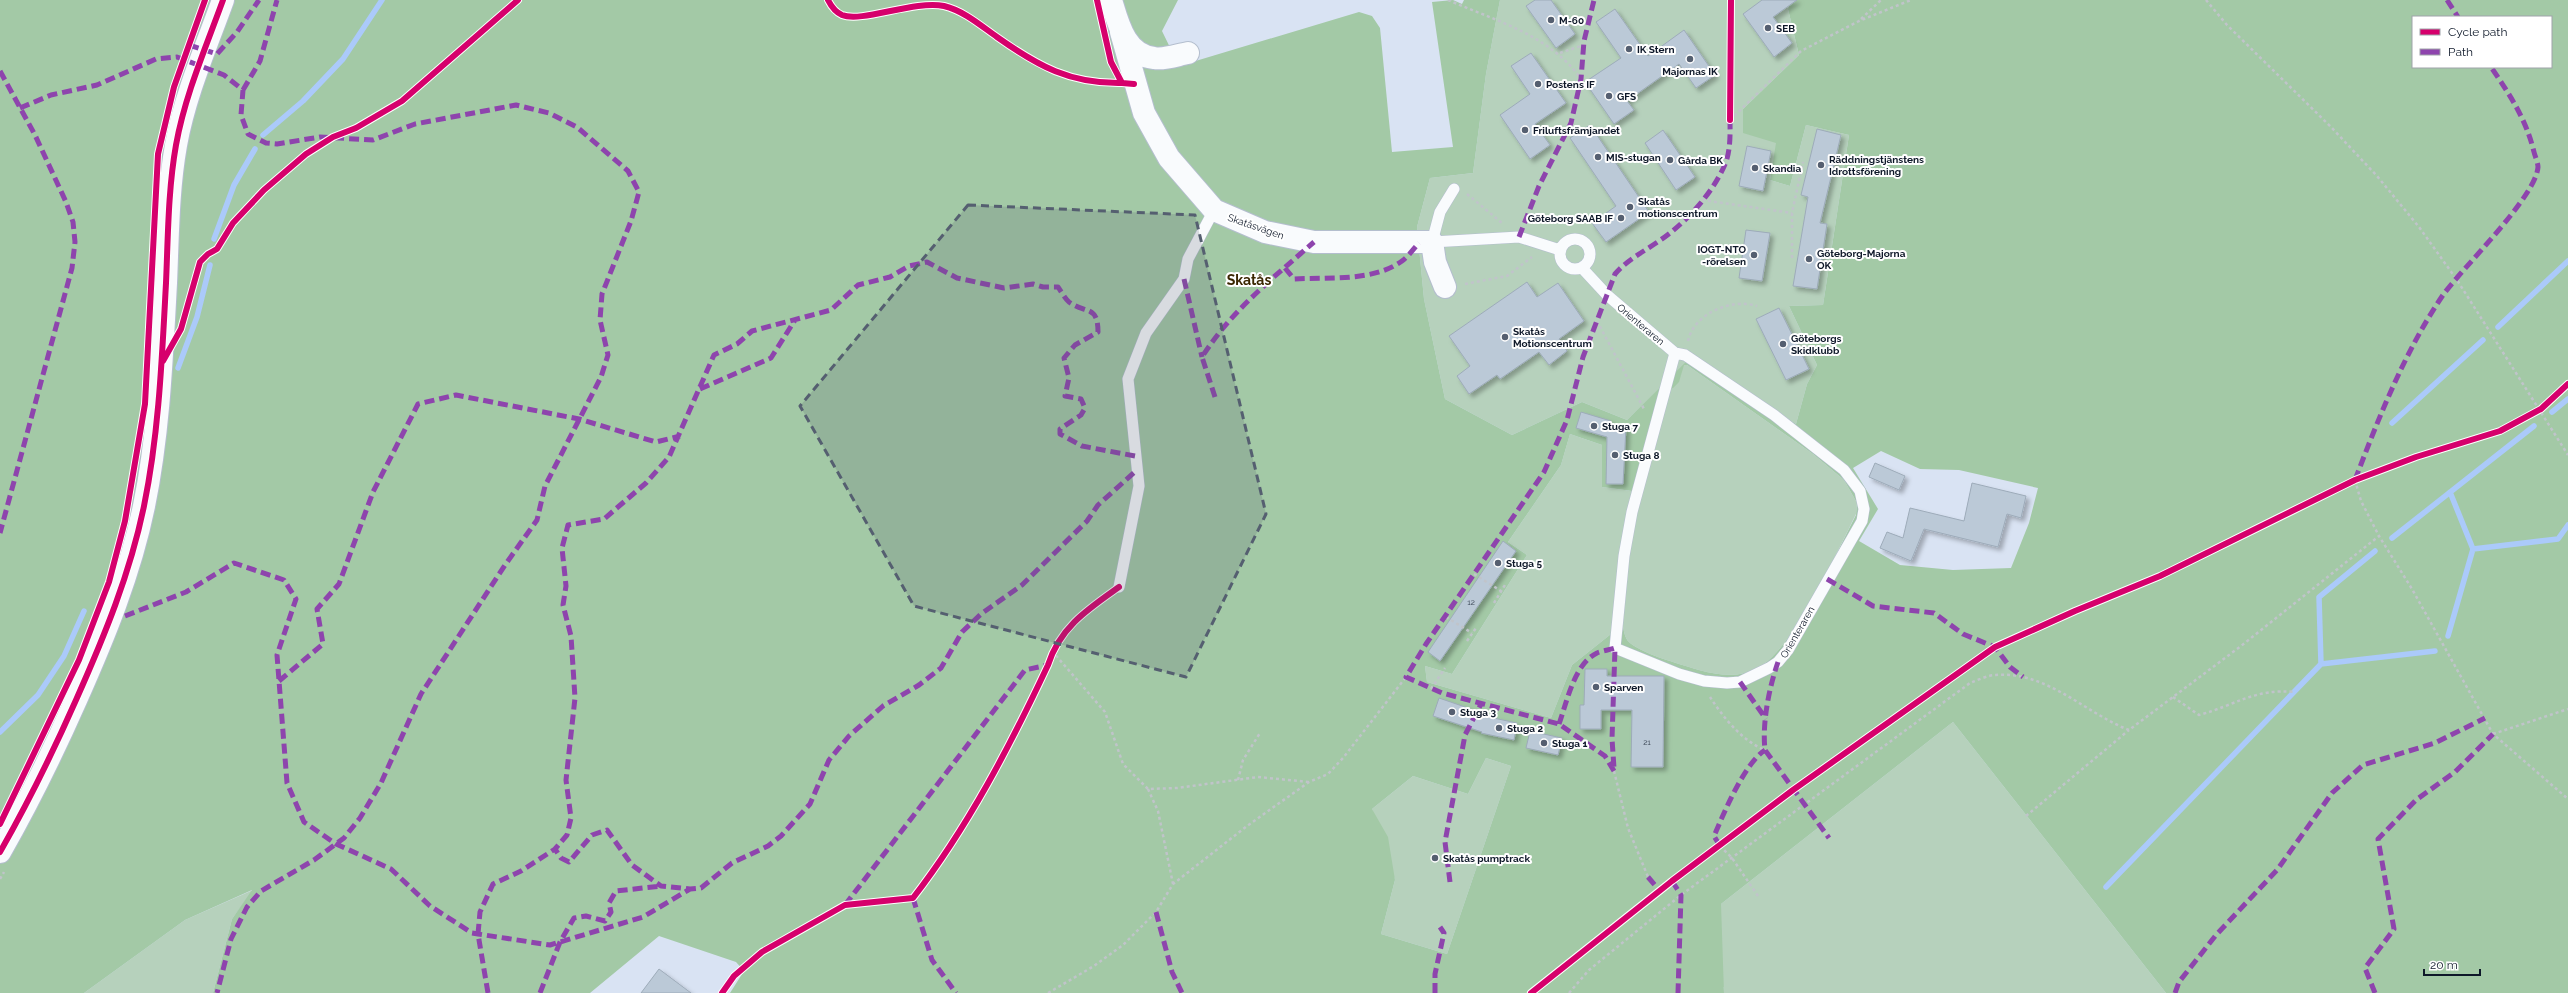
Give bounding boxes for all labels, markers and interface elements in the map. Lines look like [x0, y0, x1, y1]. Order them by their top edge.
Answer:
marker: M-60 [1546, 15, 1556, 25]
place label: M-60 [1559, 15, 1584, 26]
legend [2412, 16, 2552, 68]
marker: SEB [1763, 23, 1773, 33]
place label: SEB [1776, 23, 1795, 34]
text: Cycle path [2448, 25, 2507, 39]
marker: IK Stern [1624, 44, 1634, 54]
place label: IK Stern [1637, 44, 1675, 55]
text: Path [2448, 45, 2473, 59]
marker: Majornas IK [1685, 54, 1695, 64]
place label: Majornas IK [1662, 66, 1718, 77]
marker: Postens IF [1533, 79, 1543, 89]
place label: Postens IF [1546, 79, 1595, 90]
marker: GFS [1604, 91, 1614, 101]
place label: GFS [1617, 91, 1636, 102]
marker: Friluftsfrämjandet [1520, 125, 1530, 135]
place label: Friluftsfrämjandet [1533, 125, 1620, 136]
marker: MIS-stugan [1593, 152, 1603, 162]
place label: MIS-stugan [1606, 152, 1661, 163]
place label: Räddningstjänstens Idrottsförening [1829, 154, 1924, 177]
marker: Gårda BK [1665, 155, 1675, 165]
place label: Gårda BK [1678, 155, 1723, 166]
marker: Räddningstjänstens Idrottsförening [1816, 160, 1826, 170]
marker: Skandia [1750, 163, 1760, 173]
place label: Skandia [1763, 163, 1801, 174]
place label: Skatås motionscentrum [1638, 196, 1718, 219]
marker: Skatås motionscentrum [1625, 202, 1635, 212]
street label: Skatåsvägen [1226, 212, 1286, 241]
place label: Göteborg SAAB IF [1528, 213, 1613, 224]
marker: Göteborg SAAB IF [1616, 213, 1626, 223]
place label: IOGT-NTO -rörelsen [1697, 244, 1746, 267]
place label: Göteborg-Majorna OK [1817, 248, 1906, 271]
marker: IOGT-NTO -rörelsen [1749, 250, 1759, 260]
marker: Göteborg-Majorna OK [1804, 254, 1814, 264]
district label: Skatås [1227, 272, 1271, 288]
street label: Orienteraren [1615, 302, 1667, 347]
place label: Skatås Motionscentrum [1513, 326, 1592, 349]
marker: Skatås Motionscentrum [1500, 332, 1510, 342]
place label: Göteborgs Skidklubb [1791, 333, 1842, 356]
marker: Göteborgs Skidklubb [1778, 339, 1788, 349]
marker: Stuga 7 [1589, 421, 1599, 431]
place label: Stuga 7 [1602, 421, 1639, 432]
marker: Stuga 8 [1610, 450, 1620, 460]
place label: Stuga 8 [1623, 450, 1660, 461]
marker: Stuga 5 [1493, 558, 1503, 568]
place label: Stuga 5 [1506, 558, 1543, 569]
house number: 12 [1467, 597, 1475, 607]
street label: Orienteraren [1778, 604, 1817, 660]
marker: Sparven [1591, 682, 1601, 692]
place label: Sparven [1604, 682, 1643, 693]
marker: Stuga 3 [1447, 707, 1457, 717]
place label: Stuga 3 [1460, 707, 1497, 718]
marker: Stuga 2 [1494, 723, 1504, 733]
place label: Stuga 2 [1507, 723, 1544, 734]
house number: 21 [1643, 737, 1651, 747]
marker: Stuga 1 [1539, 738, 1549, 748]
place label: Stuga 1 [1552, 738, 1588, 749]
marker: Skatås pumptrack [1430, 853, 1440, 863]
place label: Skatås pumptrack [1443, 853, 1530, 864]
scale bar [2424, 951, 2480, 977]
text: 20 m [2430, 958, 2458, 972]

